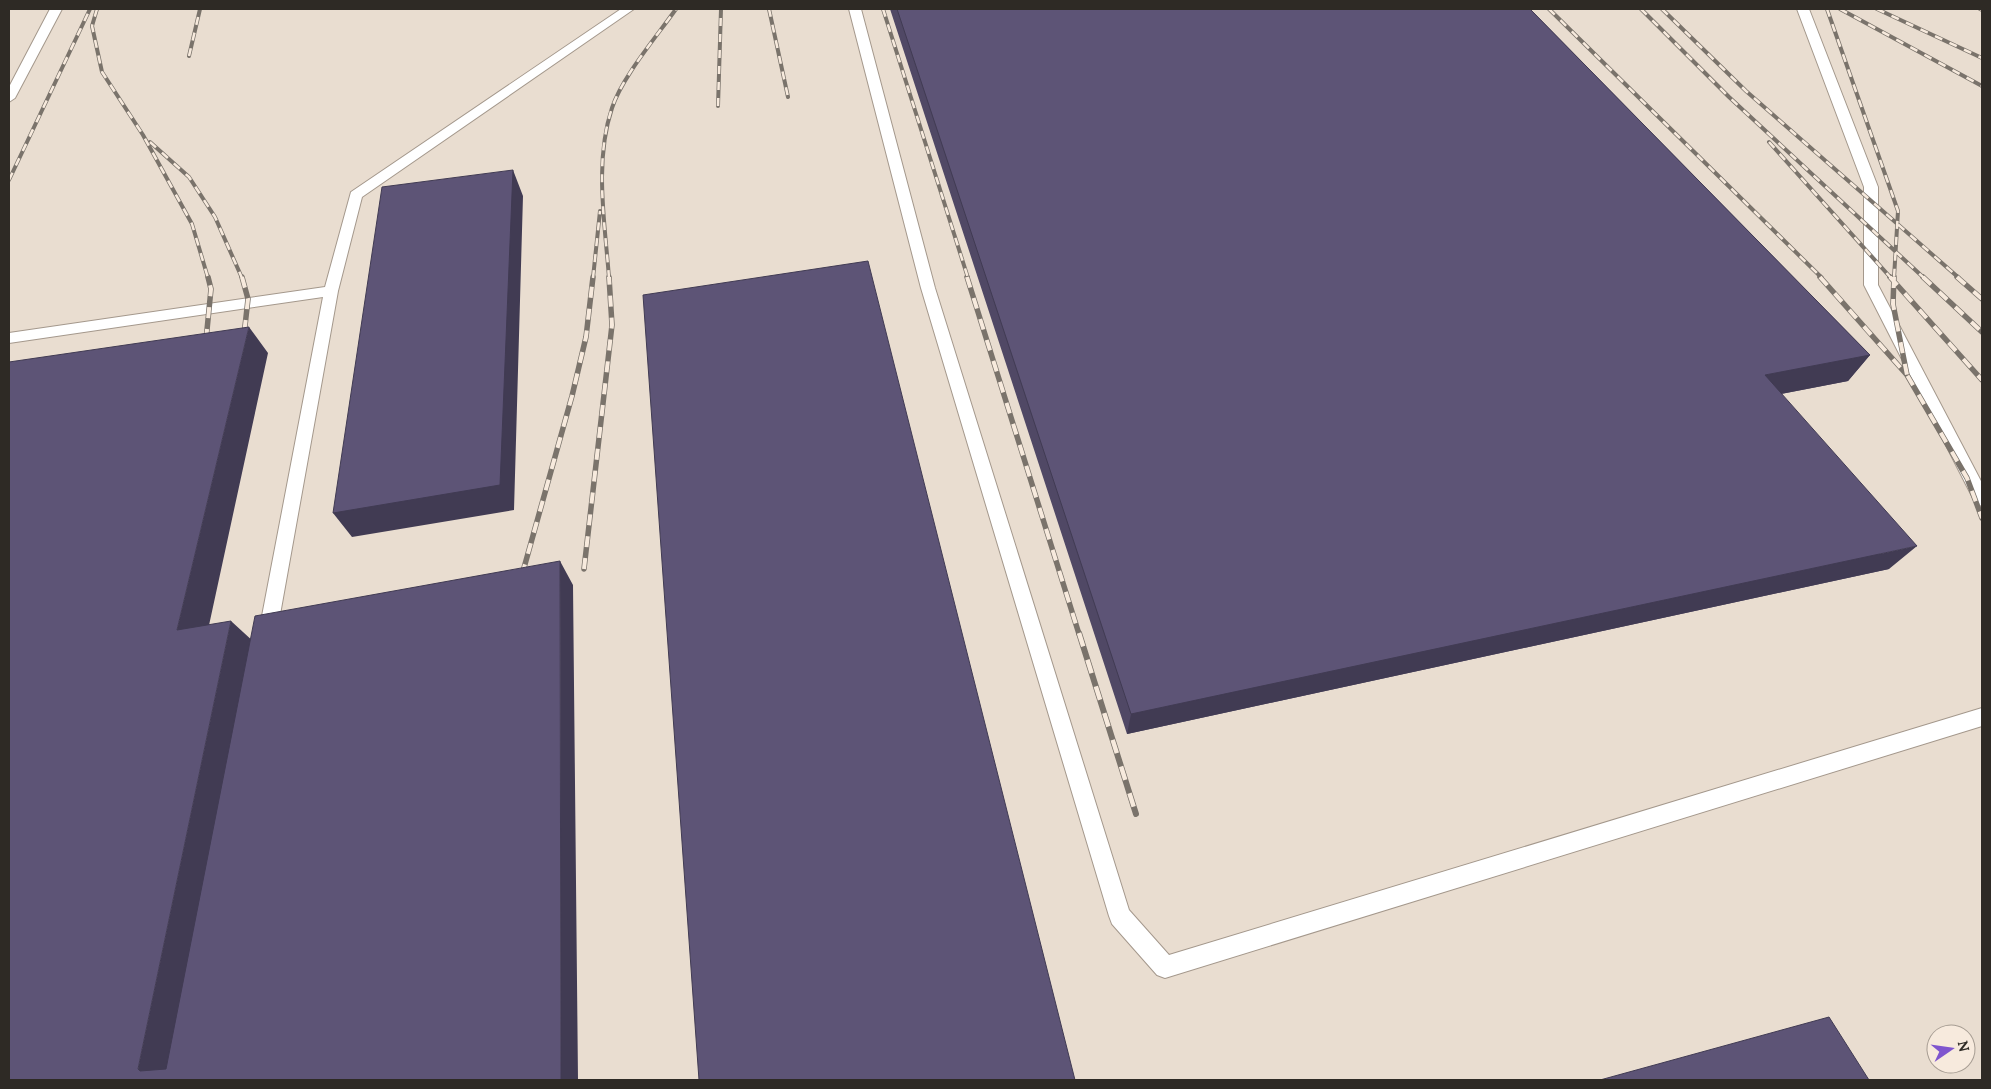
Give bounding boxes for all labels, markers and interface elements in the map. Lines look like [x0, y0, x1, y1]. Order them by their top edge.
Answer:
north arrow [1926, 1024, 1976, 1074]
text: N [1954, 1039, 1974, 1054]

